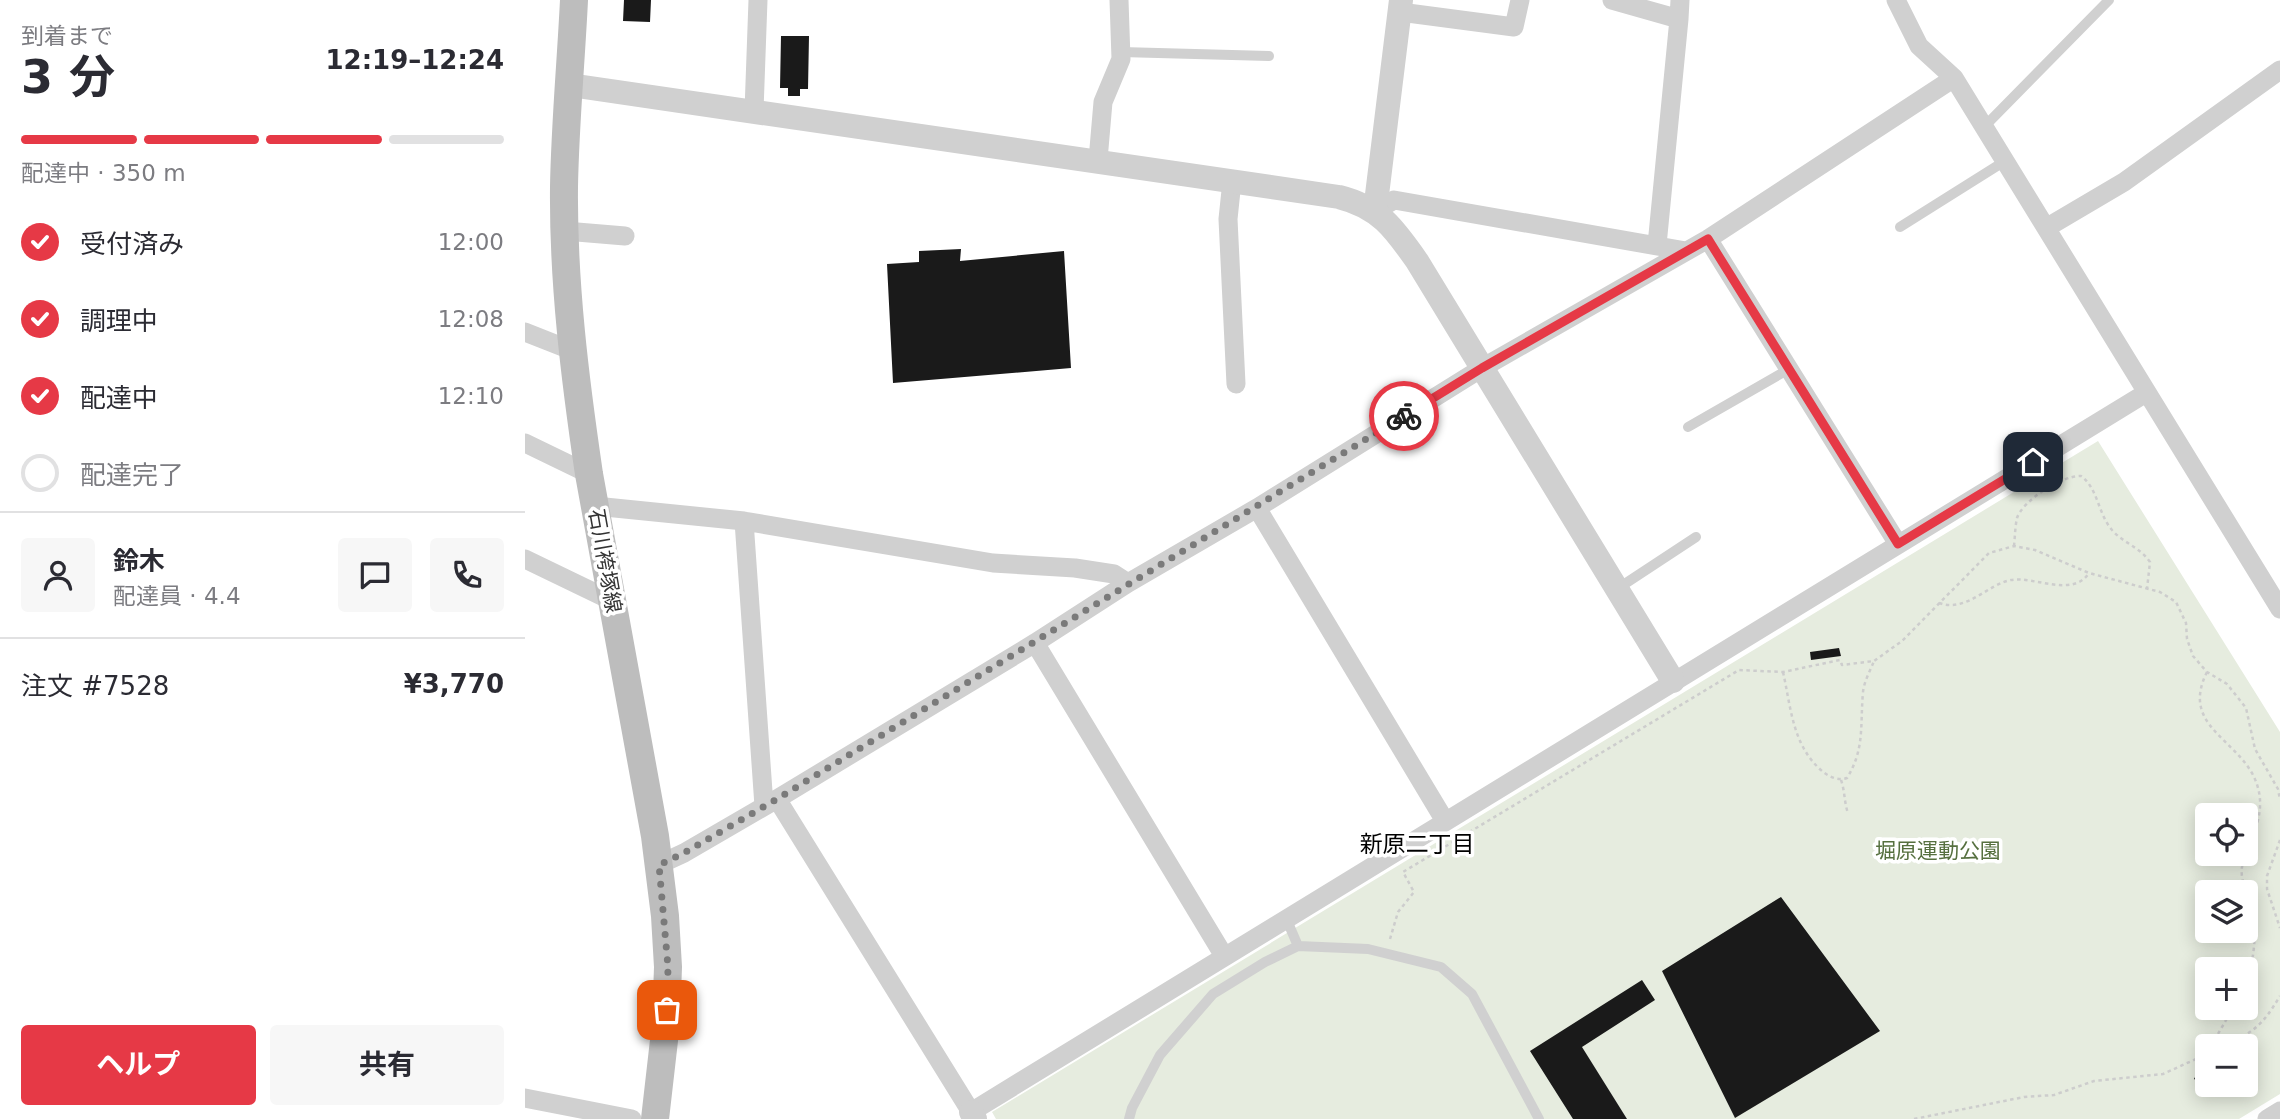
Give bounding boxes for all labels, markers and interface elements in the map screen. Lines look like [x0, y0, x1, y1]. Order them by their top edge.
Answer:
text: 到着まで [21, 23, 113, 49]
text: 12:19–12:24 [325, 45, 504, 75]
text: 3 分 [21, 50, 115, 104]
text: 配達中 · 350 m [21, 160, 186, 186]
icon: check [21, 223, 59, 261]
text: 受付済み [80, 229, 184, 259]
text: 12:00 [438, 229, 504, 255]
icon: check [21, 300, 59, 338]
text: 調理中 [80, 306, 158, 336]
text: 12:08 [438, 306, 504, 332]
icon: check [21, 377, 59, 415]
courier [1369, 381, 1439, 451]
text: 配達中 [80, 383, 158, 413]
text: 12:10 [438, 383, 504, 409]
icon: bike [1385, 397, 1423, 435]
pin [2003, 432, 2063, 492]
icon: home [2014, 443, 2052, 481]
text: 配達完了 [80, 460, 184, 490]
street label: 石川袴塚線 [584, 507, 626, 615]
button: person [21, 538, 95, 612]
button: chat [338, 538, 412, 612]
button: phone [430, 538, 504, 612]
text: 鈴木 [113, 546, 165, 576]
text: 配達員 · 4.4 [113, 583, 241, 609]
text: ¥3,770 [404, 669, 504, 699]
text: 注文 #7528 [21, 671, 169, 701]
map controls [2195, 803, 2258, 1097]
button: locate [2195, 803, 2258, 866]
district label: 新原二丁目 [1360, 831, 1475, 857]
park label: 堀原運動公園 [1875, 839, 2001, 863]
button: layers [2195, 880, 2258, 943]
button: + [2195, 957, 2258, 1020]
pin [637, 980, 697, 1040]
icon: bag [648, 991, 686, 1029]
button: ヘルプ [21, 1025, 256, 1105]
button: 共有 [270, 1025, 504, 1105]
button: − [2195, 1034, 2258, 1097]

